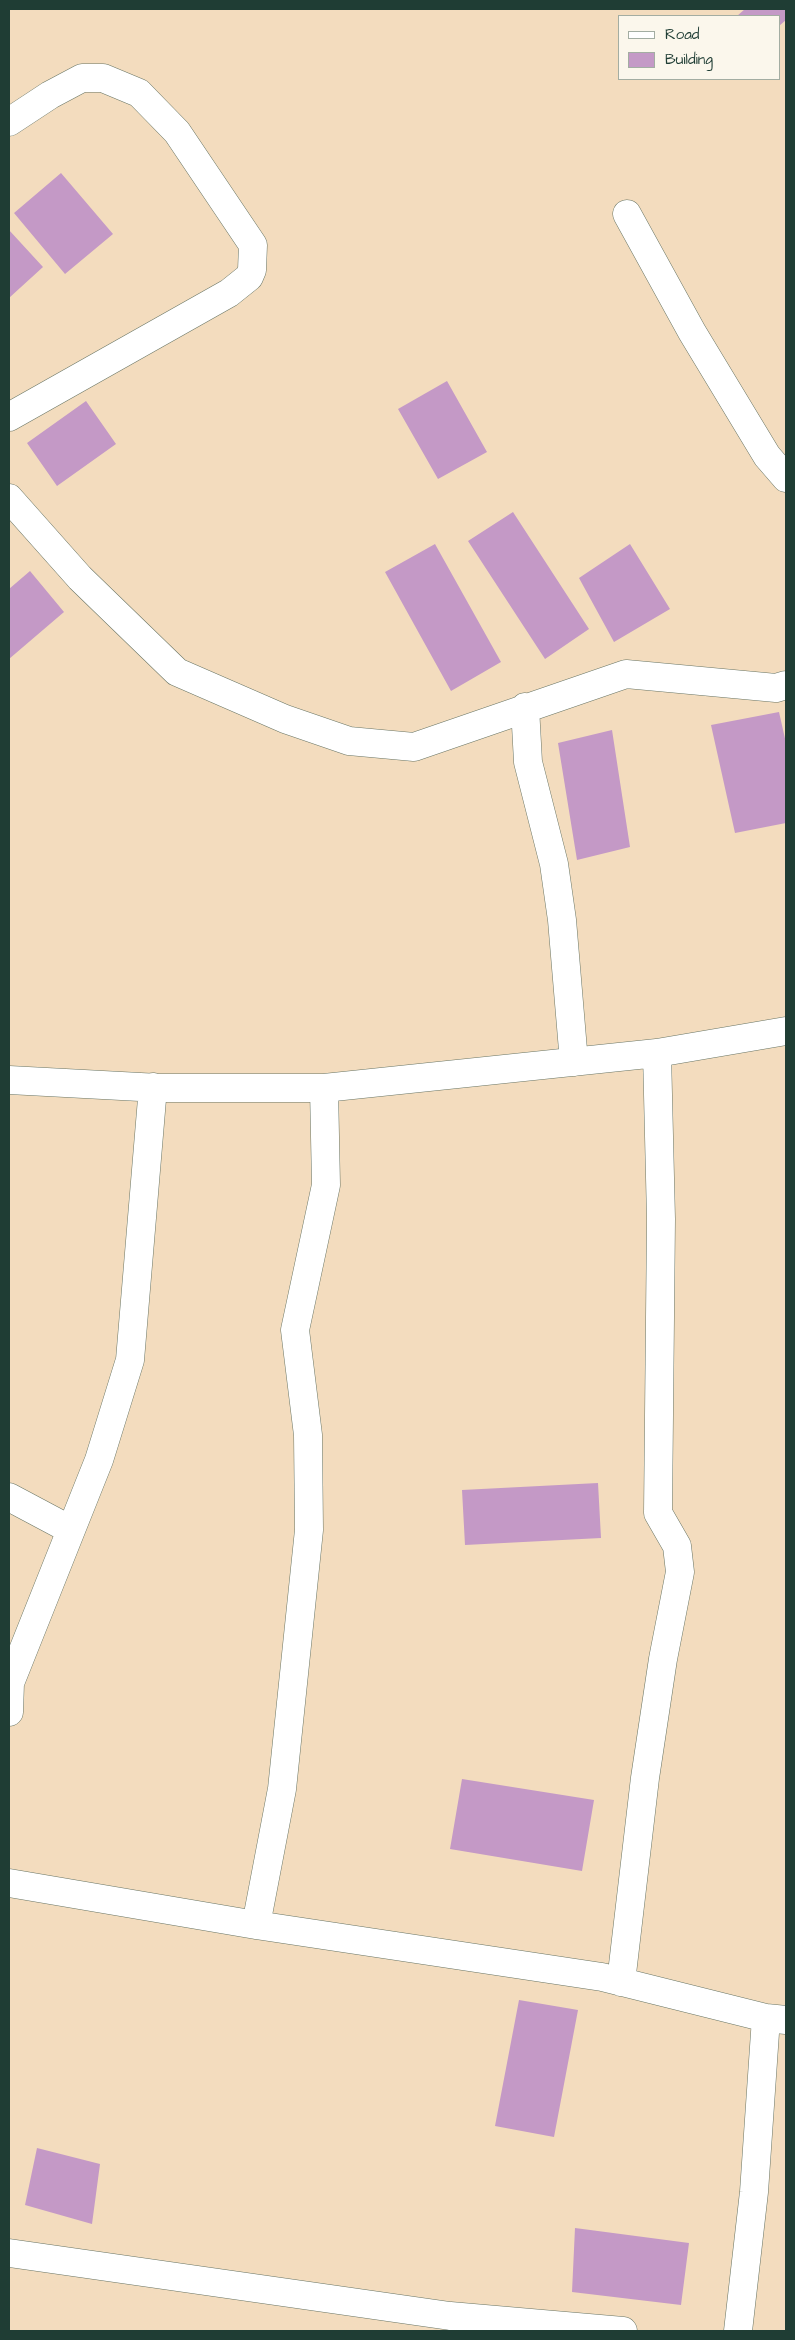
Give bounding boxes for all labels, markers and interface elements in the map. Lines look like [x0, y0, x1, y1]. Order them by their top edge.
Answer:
legend [618, 15, 780, 80]
text: Road [665, 24, 699, 45]
text: Building [665, 49, 713, 70]

